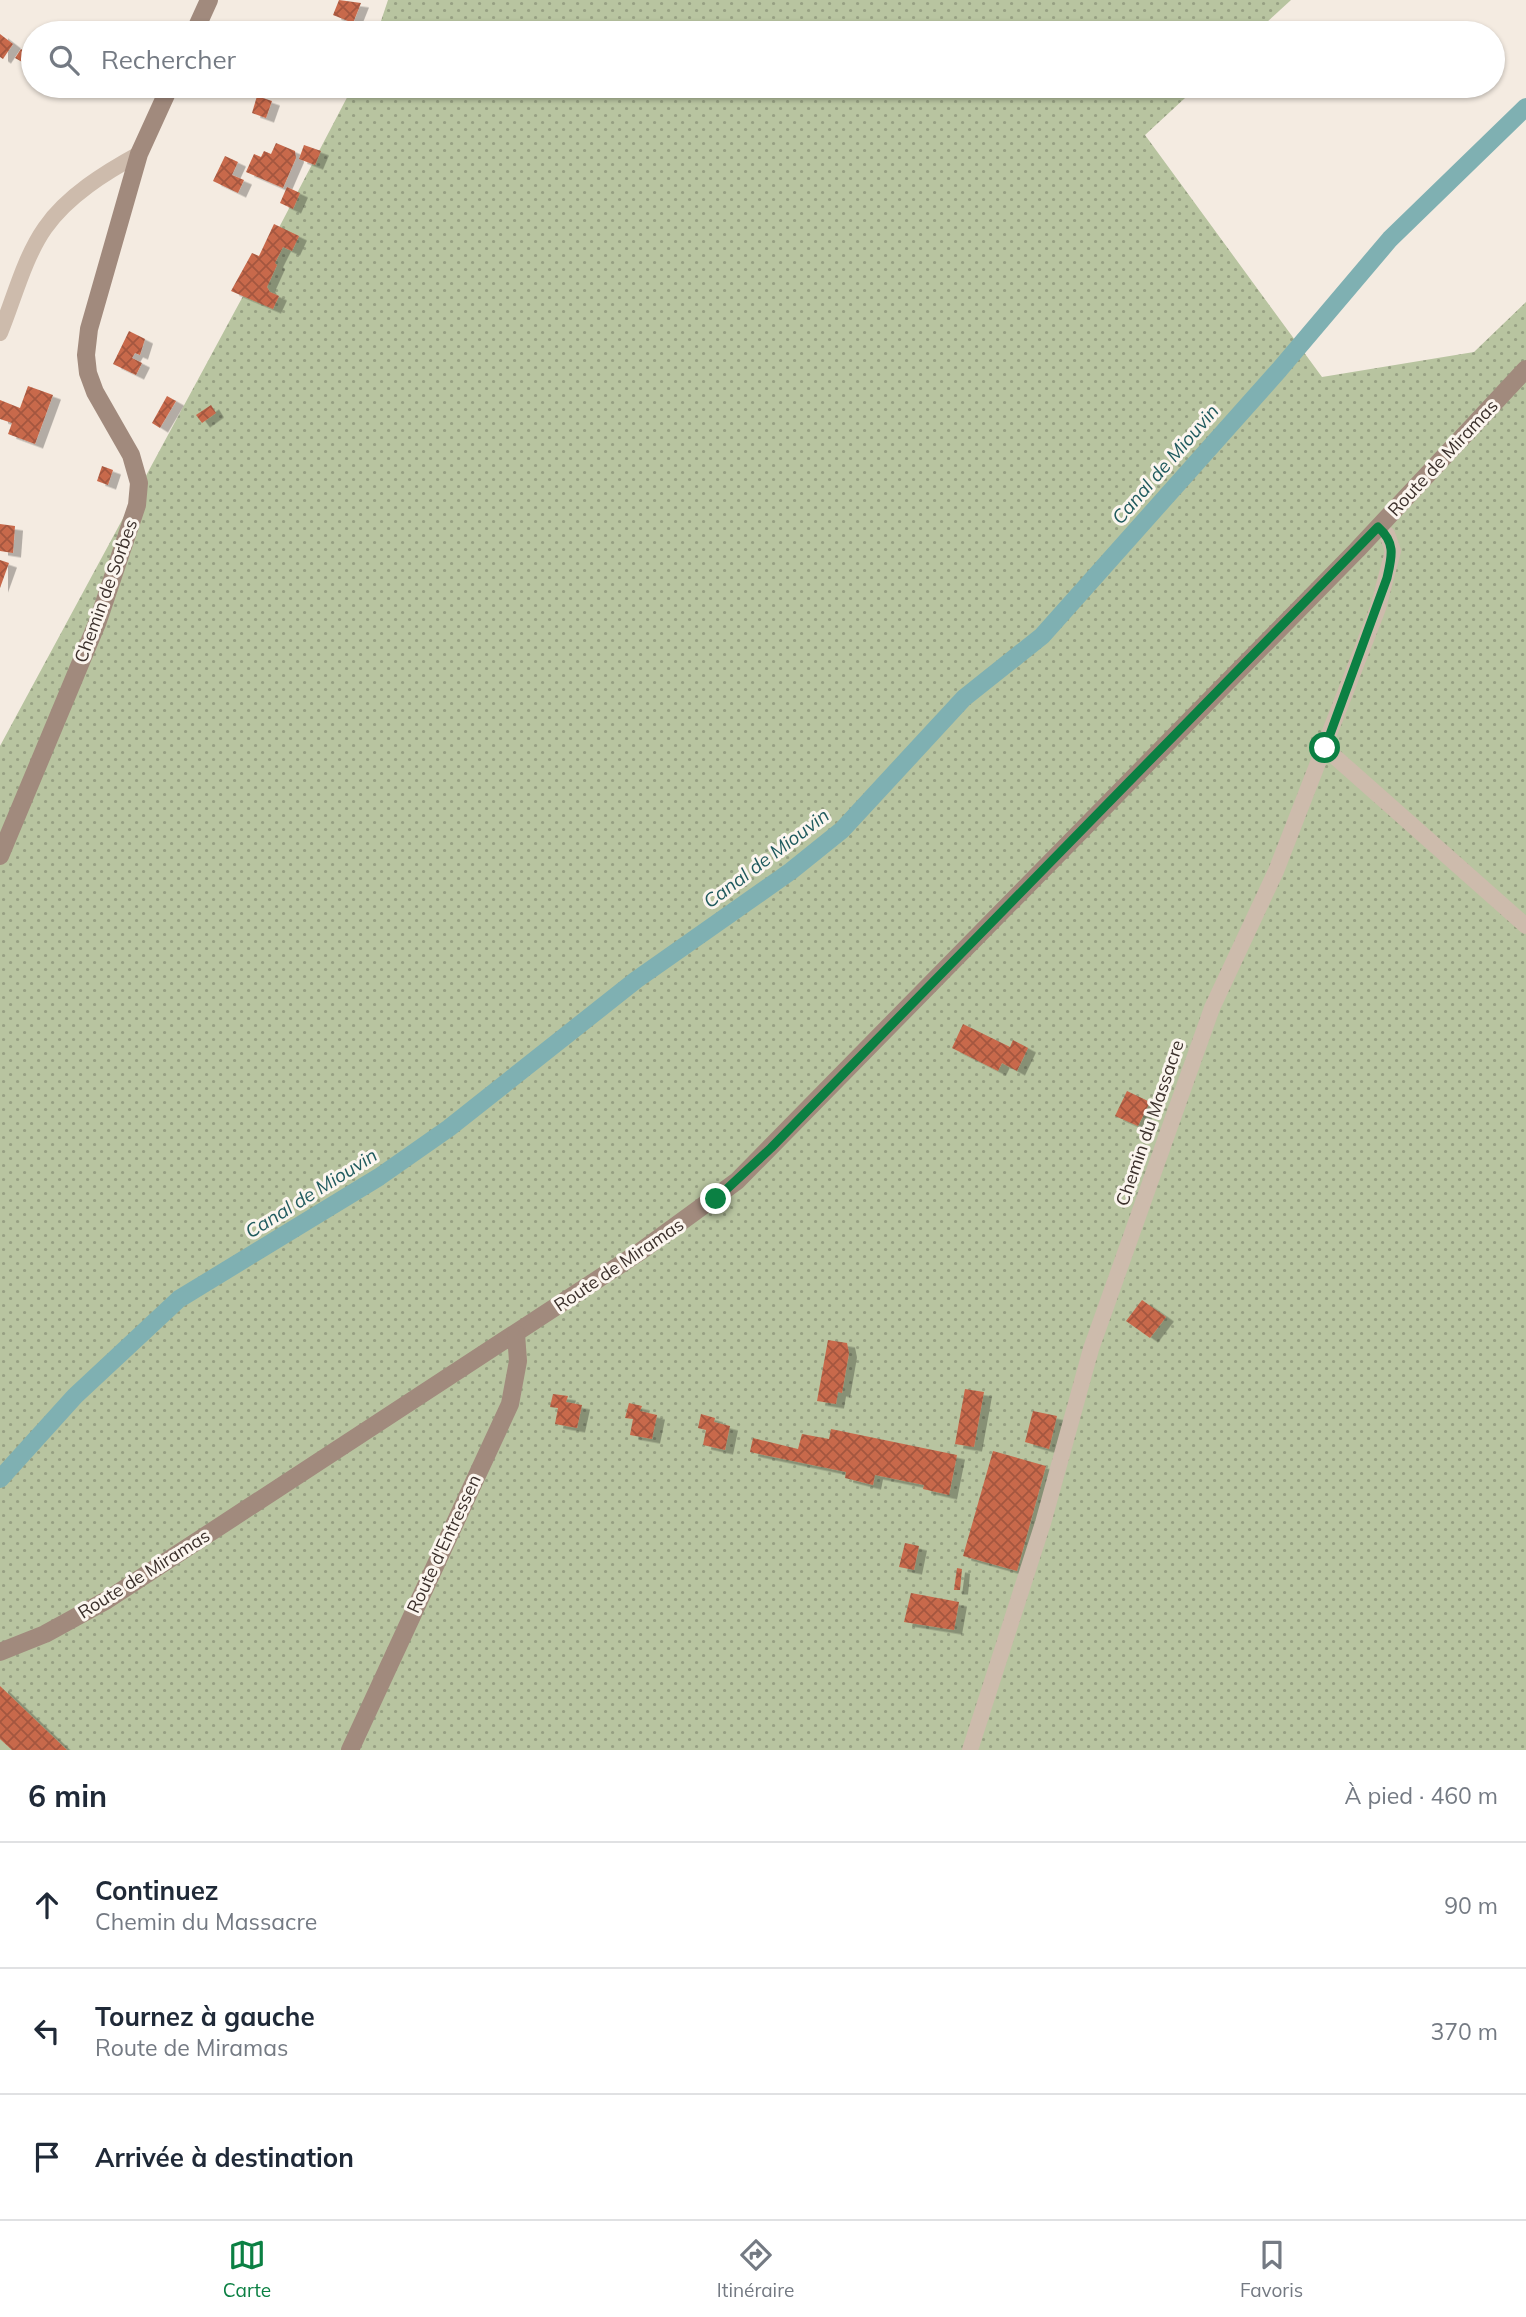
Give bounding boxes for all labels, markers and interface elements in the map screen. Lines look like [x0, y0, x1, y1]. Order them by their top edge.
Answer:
search box [21, 21, 1505, 98]
icon: search [45, 41, 83, 79]
text: Rechercher [101, 43, 236, 76]
street label: Route de Miramas [1383, 394, 1503, 521]
water label: Canal de Miouvin [1106, 399, 1224, 529]
street label: Chemin de Sorbes [69, 516, 142, 666]
route start [1309, 732, 1340, 763]
water label: Canal de Miouvin [698, 803, 834, 913]
street label: Chemin du Massacre [1110, 1037, 1189, 1209]
water label: Canal de Miouvin [241, 1143, 381, 1243]
route end [700, 1183, 731, 1214]
street label: Route de Miramas [550, 1213, 688, 1316]
street label: Route d'Entressen [401, 1471, 486, 1617]
street label: Route de Miramas [73, 1524, 214, 1623]
text: 6 min [28, 1777, 107, 1815]
text: À pied · 460 m [1345, 1781, 1498, 1810]
text: Continuez [95, 1874, 219, 1907]
icon: ahead [28, 1886, 66, 1924]
text: 90 m [1444, 1891, 1498, 1920]
text: Chemin du Massacre [95, 1907, 317, 1936]
text: Tournez à gauche [95, 2000, 315, 2033]
icon: left [28, 2012, 66, 2050]
text: 370 m [1430, 2017, 1498, 2046]
text: Route de Miramas [95, 2033, 288, 2062]
icon: arrive [28, 2138, 66, 2176]
text: Arrivée à destination [95, 2141, 354, 2174]
tab: Carte [223, 2236, 271, 2302]
tab: Itinéraire [717, 2236, 794, 2302]
tab: Favoris [1240, 2236, 1303, 2302]

